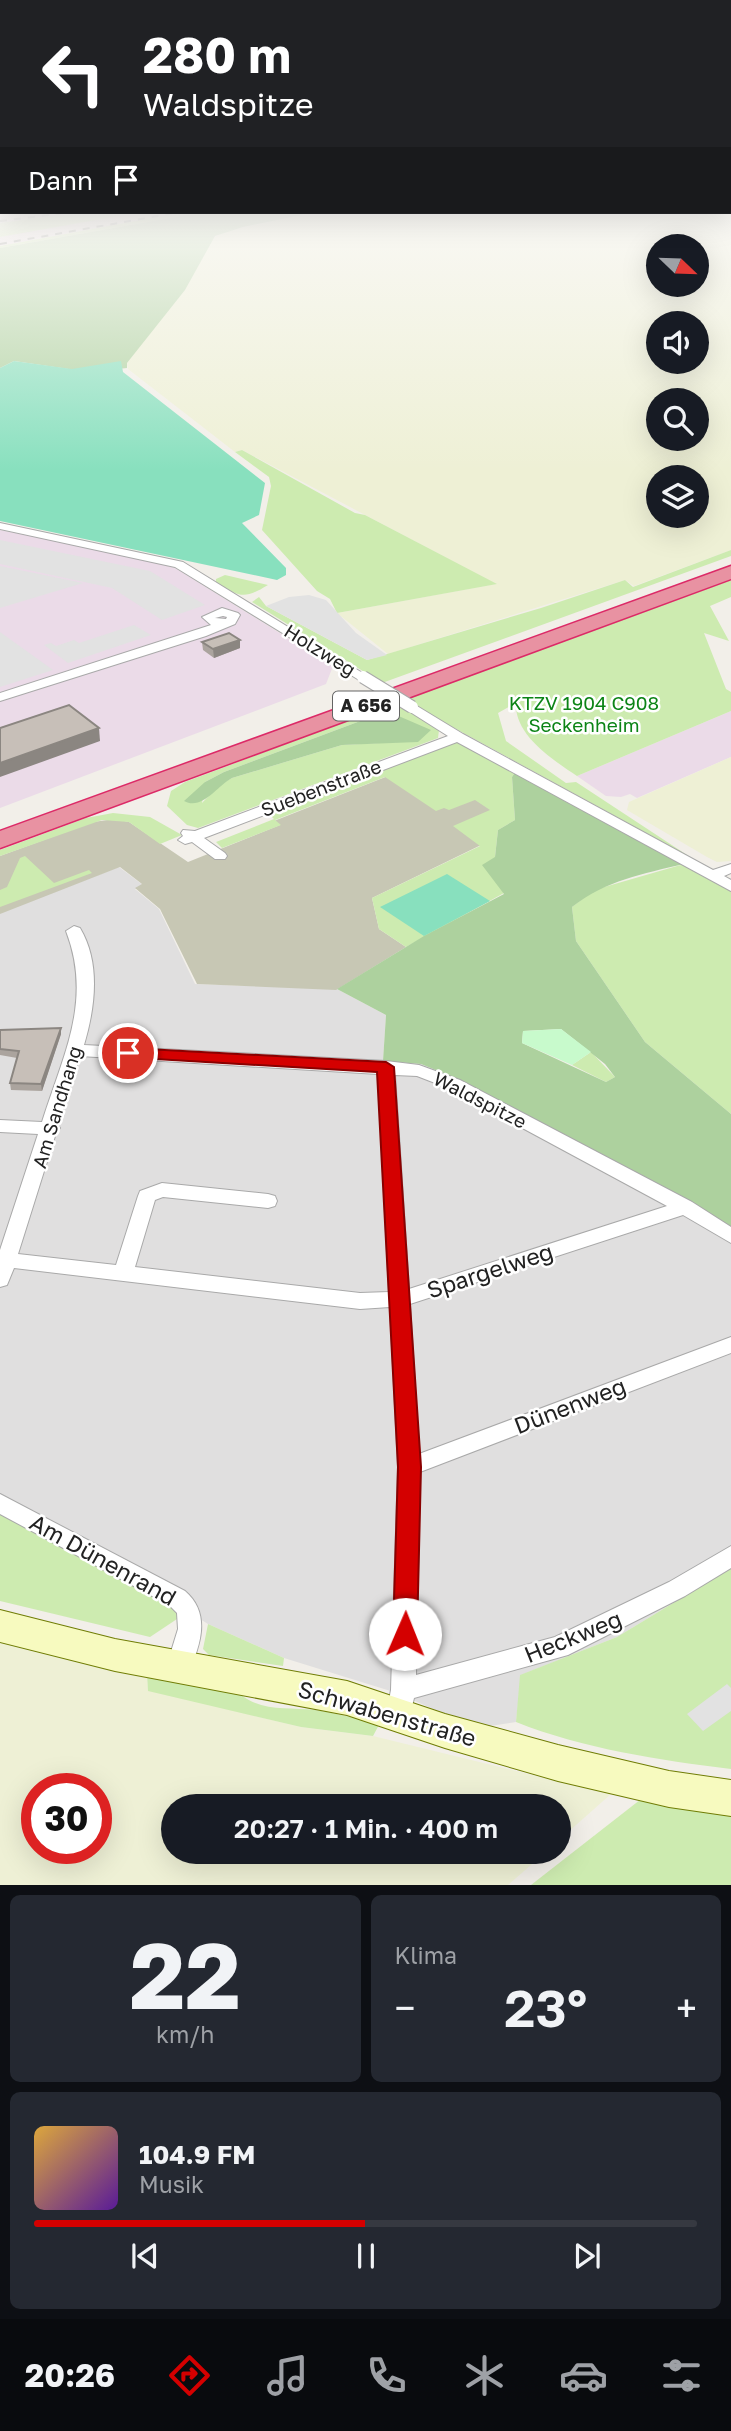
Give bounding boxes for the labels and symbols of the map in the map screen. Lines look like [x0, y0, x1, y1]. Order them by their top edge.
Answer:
north arrow [646, 234, 709, 298]
street label: Holzweg [280, 619, 360, 681]
park label: KTZV 1904 C908 Seckenheim [509, 691, 659, 736]
road number: A 656 [333, 692, 399, 720]
street label: Suebenstraße [258, 754, 384, 821]
pin [98, 1023, 158, 1083]
street label: Am Sandhang [27, 1043, 86, 1171]
street label: Waldspitze [430, 1066, 531, 1133]
street label: Spargelweg [423, 1236, 556, 1304]
street label: Dünenweg [510, 1371, 629, 1439]
street label: Am Dünenrand [25, 1507, 182, 1611]
position arrow [368, 1597, 442, 1671]
street label: Heckweg [520, 1604, 625, 1668]
street label: Schwabenstraße [295, 1674, 479, 1752]
speed limit sign: 30 [21, 1773, 112, 1864]

